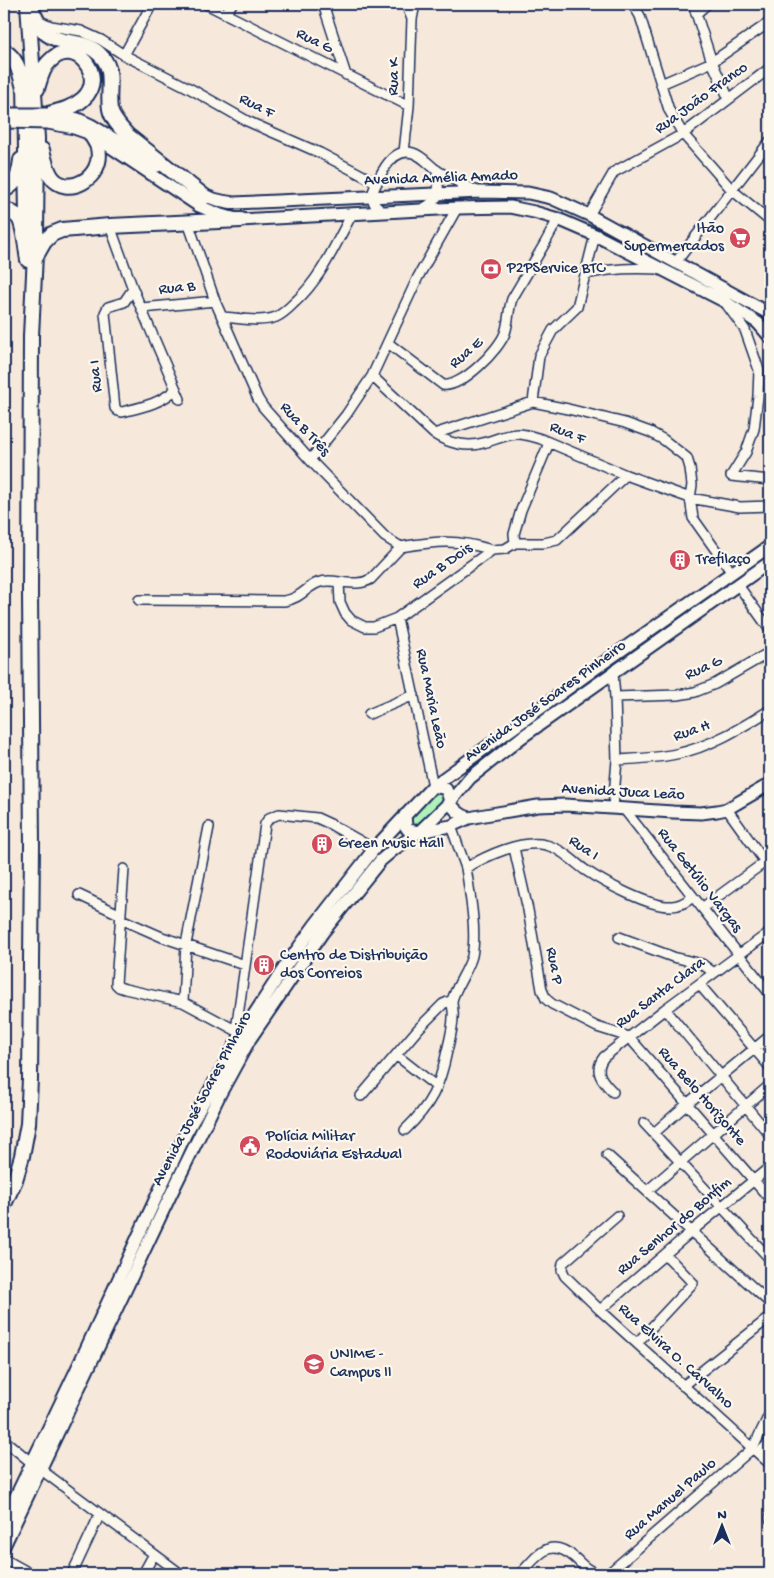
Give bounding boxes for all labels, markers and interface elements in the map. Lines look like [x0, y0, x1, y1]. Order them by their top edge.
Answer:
street label: Rua G [292, 25, 336, 59]
street label: Rua K [385, 56, 405, 96]
street label: Rua João Franco [652, 59, 752, 139]
street label: Rua F [235, 90, 277, 124]
street label: Avenida Amélia Amado [364, 167, 518, 191]
place label: Itão Supermercados [624, 220, 725, 257]
supermarket icon: Itão Supermercados [728, 226, 752, 250]
bank icon: P2PService BTC [479, 257, 503, 281]
place label: P2PService BTC [506, 260, 606, 279]
street label: Rua B [158, 278, 197, 300]
street label: Rua E [446, 334, 489, 374]
street label: Rua I [86, 359, 108, 393]
street label: Rua B Três [275, 399, 334, 462]
street label: Rua F [546, 418, 588, 450]
street label: Rua B Dois [409, 539, 477, 594]
building icon: Trefilaço [668, 548, 692, 572]
place label: Trefilaço [695, 551, 751, 570]
street label: Avenida José Soares Pinheiro [462, 637, 630, 767]
street label: Rua Maria Leão [410, 647, 450, 751]
street label: Rua G [682, 652, 726, 686]
street label: Rua H [671, 717, 714, 747]
street label: Avenida Juca Leão [561, 780, 685, 806]
street label: Rua Getúlio Vargas [652, 825, 746, 938]
building icon: Green Music Hall [310, 832, 334, 856]
street label: Rua I [564, 832, 602, 866]
place label: Green Music Hall [338, 835, 444, 854]
street label: Rua P [540, 946, 566, 986]
place label: Centro de Distribuição dos Correios [280, 947, 428, 984]
building icon: Centro de Distribuição dos Correios [252, 953, 276, 977]
street label: Rua Santa Clara [612, 953, 710, 1034]
street label: Avenida José Soares Pinheiro [149, 1008, 257, 1190]
street label: Rua Belo Horizonte [653, 1044, 750, 1151]
place label: Polícia Militar Rodoviária Estadual [265, 1128, 402, 1165]
public building icon: Polícia Militar Rodoviária Estadual [238, 1134, 262, 1158]
street label: Rua Senhor do Bonfim [614, 1173, 737, 1280]
street label: Rua Elvira O. Carvalho [613, 1300, 737, 1414]
place label: UNIME - Campus II [330, 1346, 392, 1383]
school or university icon: UNIME - Campus II [302, 1352, 326, 1376]
street label: Rua Manuel Paulo [621, 1455, 721, 1545]
north arrow [696, 1500, 746, 1550]
text: N [717, 1507, 727, 1524]

